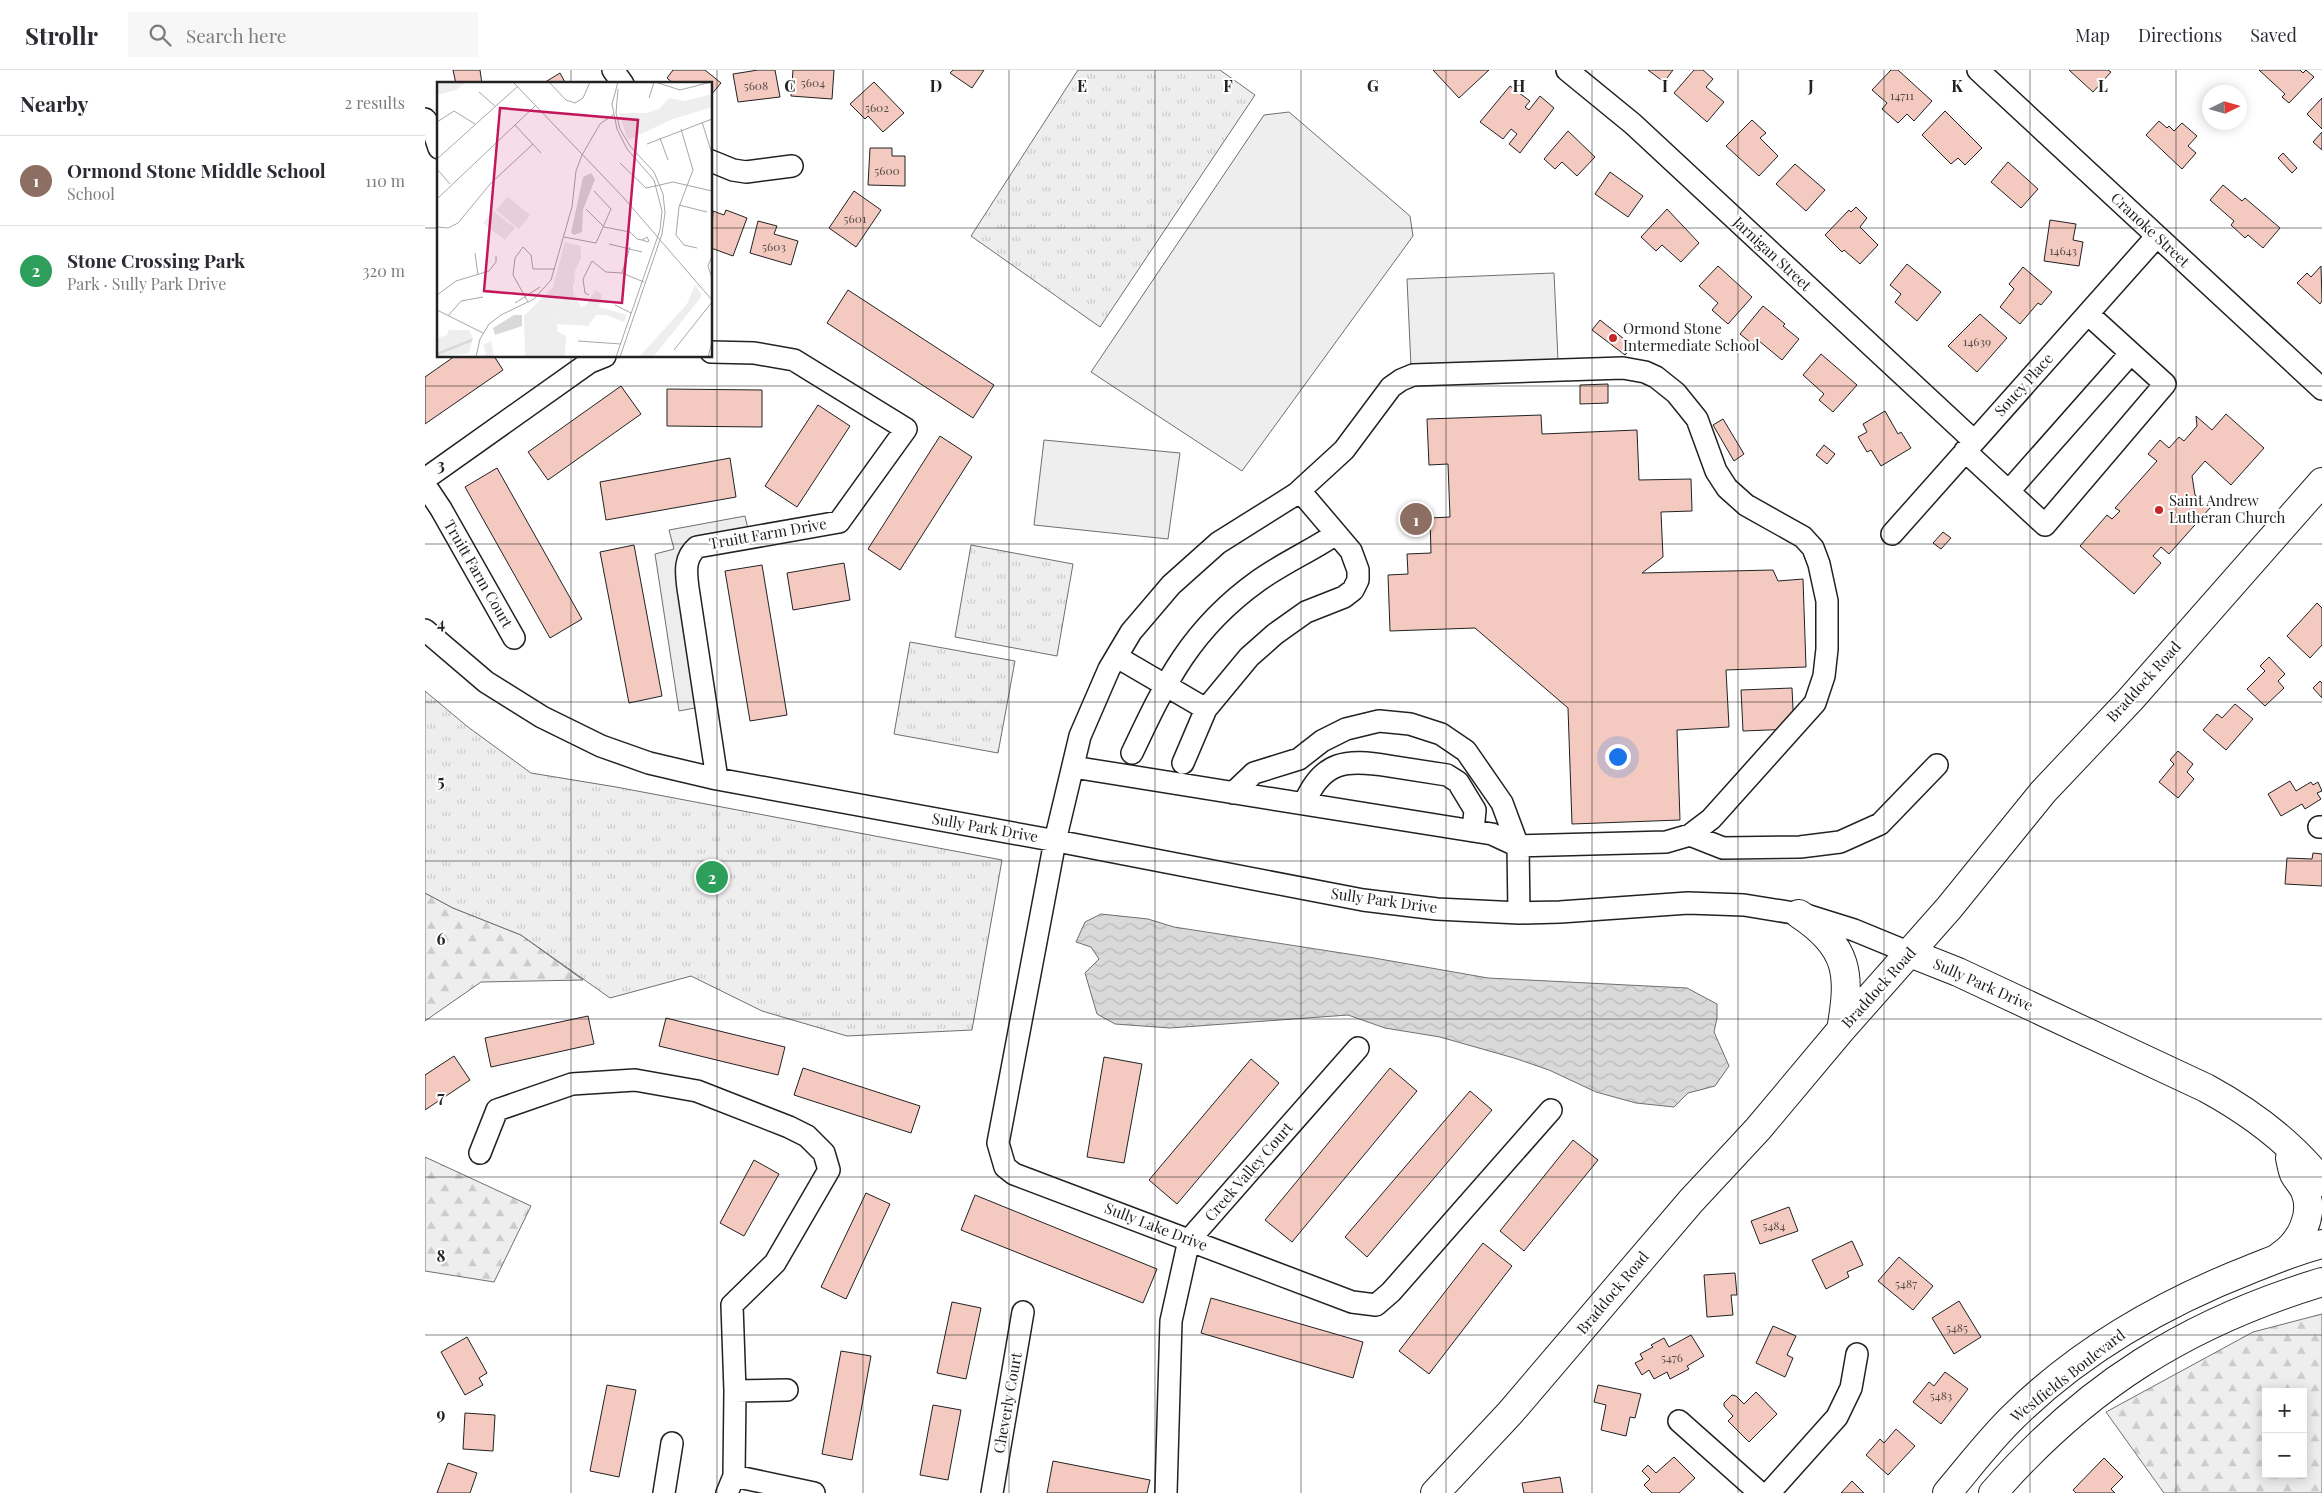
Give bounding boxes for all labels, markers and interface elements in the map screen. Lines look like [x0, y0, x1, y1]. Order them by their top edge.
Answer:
search box [128, 12, 478, 57]
text: Strollr [25, 19, 98, 51]
icon: search [146, 21, 174, 49]
text: Search here [186, 22, 286, 48]
text: Map [2075, 23, 2110, 47]
text: Directions [2138, 23, 2222, 47]
text: Saved [2250, 23, 2297, 47]
house number: 5604 [801, 74, 825, 90]
text: C [784, 75, 796, 96]
text: D [930, 75, 942, 96]
text: E [1077, 75, 1087, 96]
text: F [1223, 75, 1233, 96]
text: G [1367, 75, 1379, 96]
text: H [1513, 75, 1526, 96]
text: I [1662, 75, 1668, 96]
text: J [1807, 75, 1814, 96]
text: K [1951, 75, 1963, 96]
text: L [2098, 75, 2108, 96]
house number: 5608 [744, 77, 768, 93]
inset map [437, 82, 713, 358]
north arrow [2202, 85, 2247, 130]
house number: 14711 [1890, 87, 1915, 103]
text: Nearby [20, 89, 89, 117]
text: 2 results [345, 92, 405, 113]
house number: 5602 [865, 99, 889, 115]
text: Ormond Stone Middle School [67, 157, 326, 183]
house number: 5600 [874, 162, 900, 178]
text: 1 [33, 170, 39, 191]
text: 110 m [365, 170, 405, 191]
text: School [67, 183, 115, 204]
street label: Cranoke Street [2107, 188, 2195, 271]
house number: 5601 [844, 210, 867, 226]
street label: Jarnigan Street [1728, 211, 1817, 295]
house number: 5603 [762, 238, 786, 254]
house number: 14643 [2049, 242, 2077, 258]
text: Stone Crossing Park [67, 247, 245, 273]
text: 2 [32, 260, 40, 281]
text: 320 m [362, 260, 405, 281]
text: Park · Sully Park Drive [67, 273, 226, 294]
place label: Ormond Stone Intermediate School [1623, 318, 1760, 355]
marker: Ormond Stone Intermediate School [1607, 332, 1619, 344]
house number: 14639 [1963, 333, 1991, 349]
street label: Soucy Place [1990, 348, 2057, 420]
text: 3 [437, 454, 445, 475]
place label: Saint Andrew Lutheran Church [2169, 490, 2286, 527]
pin: 1 [1400, 500, 1432, 538]
marker: Saint Andrew Lutheran Church [2153, 504, 2165, 516]
street label: Truitt Farm Drive [708, 513, 828, 553]
street label: Truitt Farm Court [440, 516, 518, 632]
text: 4 [437, 612, 445, 633]
street label: Braddock Road [2102, 636, 2185, 726]
your location [1605, 744, 1631, 770]
text: 5 [437, 770, 445, 791]
street label: Sully Park Drive [931, 808, 1040, 846]
pin: 2 [696, 858, 728, 896]
street label: Sully Park Drive [1330, 883, 1439, 917]
text: 6 [437, 928, 446, 949]
street label: Braddock Road [1837, 942, 1920, 1032]
street label: Sully Park Drive [1930, 953, 2036, 1015]
text: 7 [437, 1086, 445, 1107]
street label: Creek Valley Court [1200, 1117, 1297, 1225]
street label: Sully Lake Drive [1102, 1197, 1211, 1255]
house number: 5484 [1762, 1217, 1786, 1233]
text: 8 [437, 1245, 446, 1266]
street label: Braddock Road [1572, 1247, 1653, 1338]
house number: 5487 [1895, 1275, 1917, 1291]
house number: 5485 [1946, 1319, 1968, 1335]
street label: Westfields Boulevard [2005, 1324, 2129, 1427]
house number: 5476 [1661, 1349, 1683, 1365]
street label: Cheverly Court [988, 1350, 1026, 1455]
house number: 5483 [1930, 1387, 1952, 1403]
map controls [2262, 1388, 2307, 1478]
button: + [2262, 1388, 2307, 1433]
text: 9 [437, 1403, 446, 1424]
button: − [2262, 1433, 2307, 1478]

